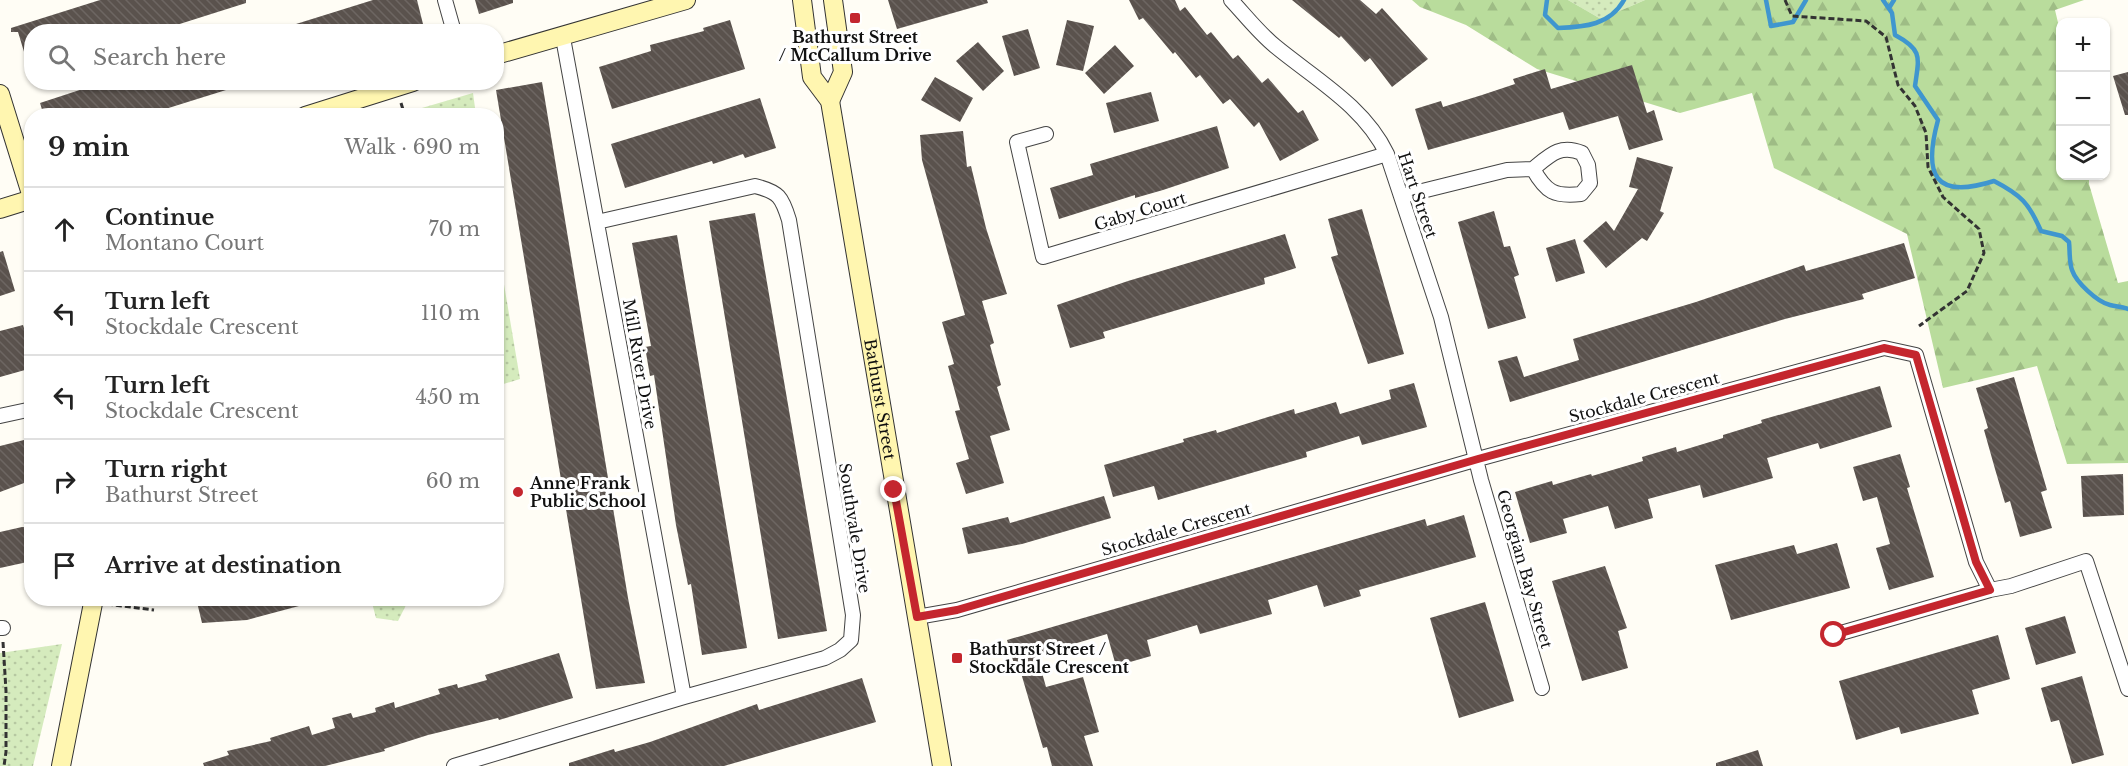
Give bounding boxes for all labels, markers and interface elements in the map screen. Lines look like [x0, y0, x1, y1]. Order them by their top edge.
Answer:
marker: Bathurst Street / McCallum Drive [848, 11, 862, 25]
map controls [2056, 18, 2110, 180]
button: + [2056, 18, 2110, 72]
search box [24, 24, 504, 90]
place label: Bathurst Street / McCallum Drive [778, 27, 932, 65]
icon: search [45, 41, 78, 74]
text: Search here [93, 44, 226, 71]
button: − [2056, 72, 2110, 126]
button: layers [2056, 126, 2110, 180]
text: 9 min [48, 131, 129, 163]
text: Walk · 690 m [344, 135, 480, 159]
street label: Hart Street [1394, 149, 1442, 241]
street label: Gaby Court [1092, 188, 1188, 234]
text: Continue [105, 204, 214, 231]
icon: ahead [48, 213, 81, 246]
text: 70 m [428, 217, 480, 241]
text: Montano Court [105, 231, 264, 255]
text: Turn left [105, 288, 210, 315]
icon: left [48, 297, 81, 330]
street label: Mill River Drive [619, 297, 661, 431]
text: 110 m [421, 301, 480, 325]
text: Stockdale Crescent [105, 315, 298, 339]
street label: Bathurst Street [860, 337, 900, 461]
street label: Stockdale Crescent [1567, 367, 1721, 427]
text: Turn left [105, 372, 210, 399]
icon: left [48, 381, 81, 414]
text: 450 m [415, 385, 480, 409]
text: Stockdale Crescent [105, 399, 298, 423]
text: Turn right [105, 456, 227, 483]
street label: Southvale Drive [835, 462, 875, 594]
icon: right [48, 465, 81, 498]
text: 60 m [426, 469, 480, 493]
place label: Anne Frank Public School [529, 473, 647, 511]
route end [880, 476, 906, 502]
text: Bathurst Street [105, 483, 258, 507]
marker: Anne Frank Public School [511, 485, 525, 499]
street label: Georgian Bay Street [1493, 487, 1557, 651]
street label: Stockdale Crescent [1099, 498, 1253, 560]
icon: arrive [48, 549, 81, 582]
text: Arrive at destination [105, 552, 342, 579]
route start [1820, 621, 1846, 647]
place label: Bathurst Street / Stockdale Crescent [969, 639, 1130, 677]
marker: Bathurst Street / Stockdale Crescent [950, 651, 964, 665]

